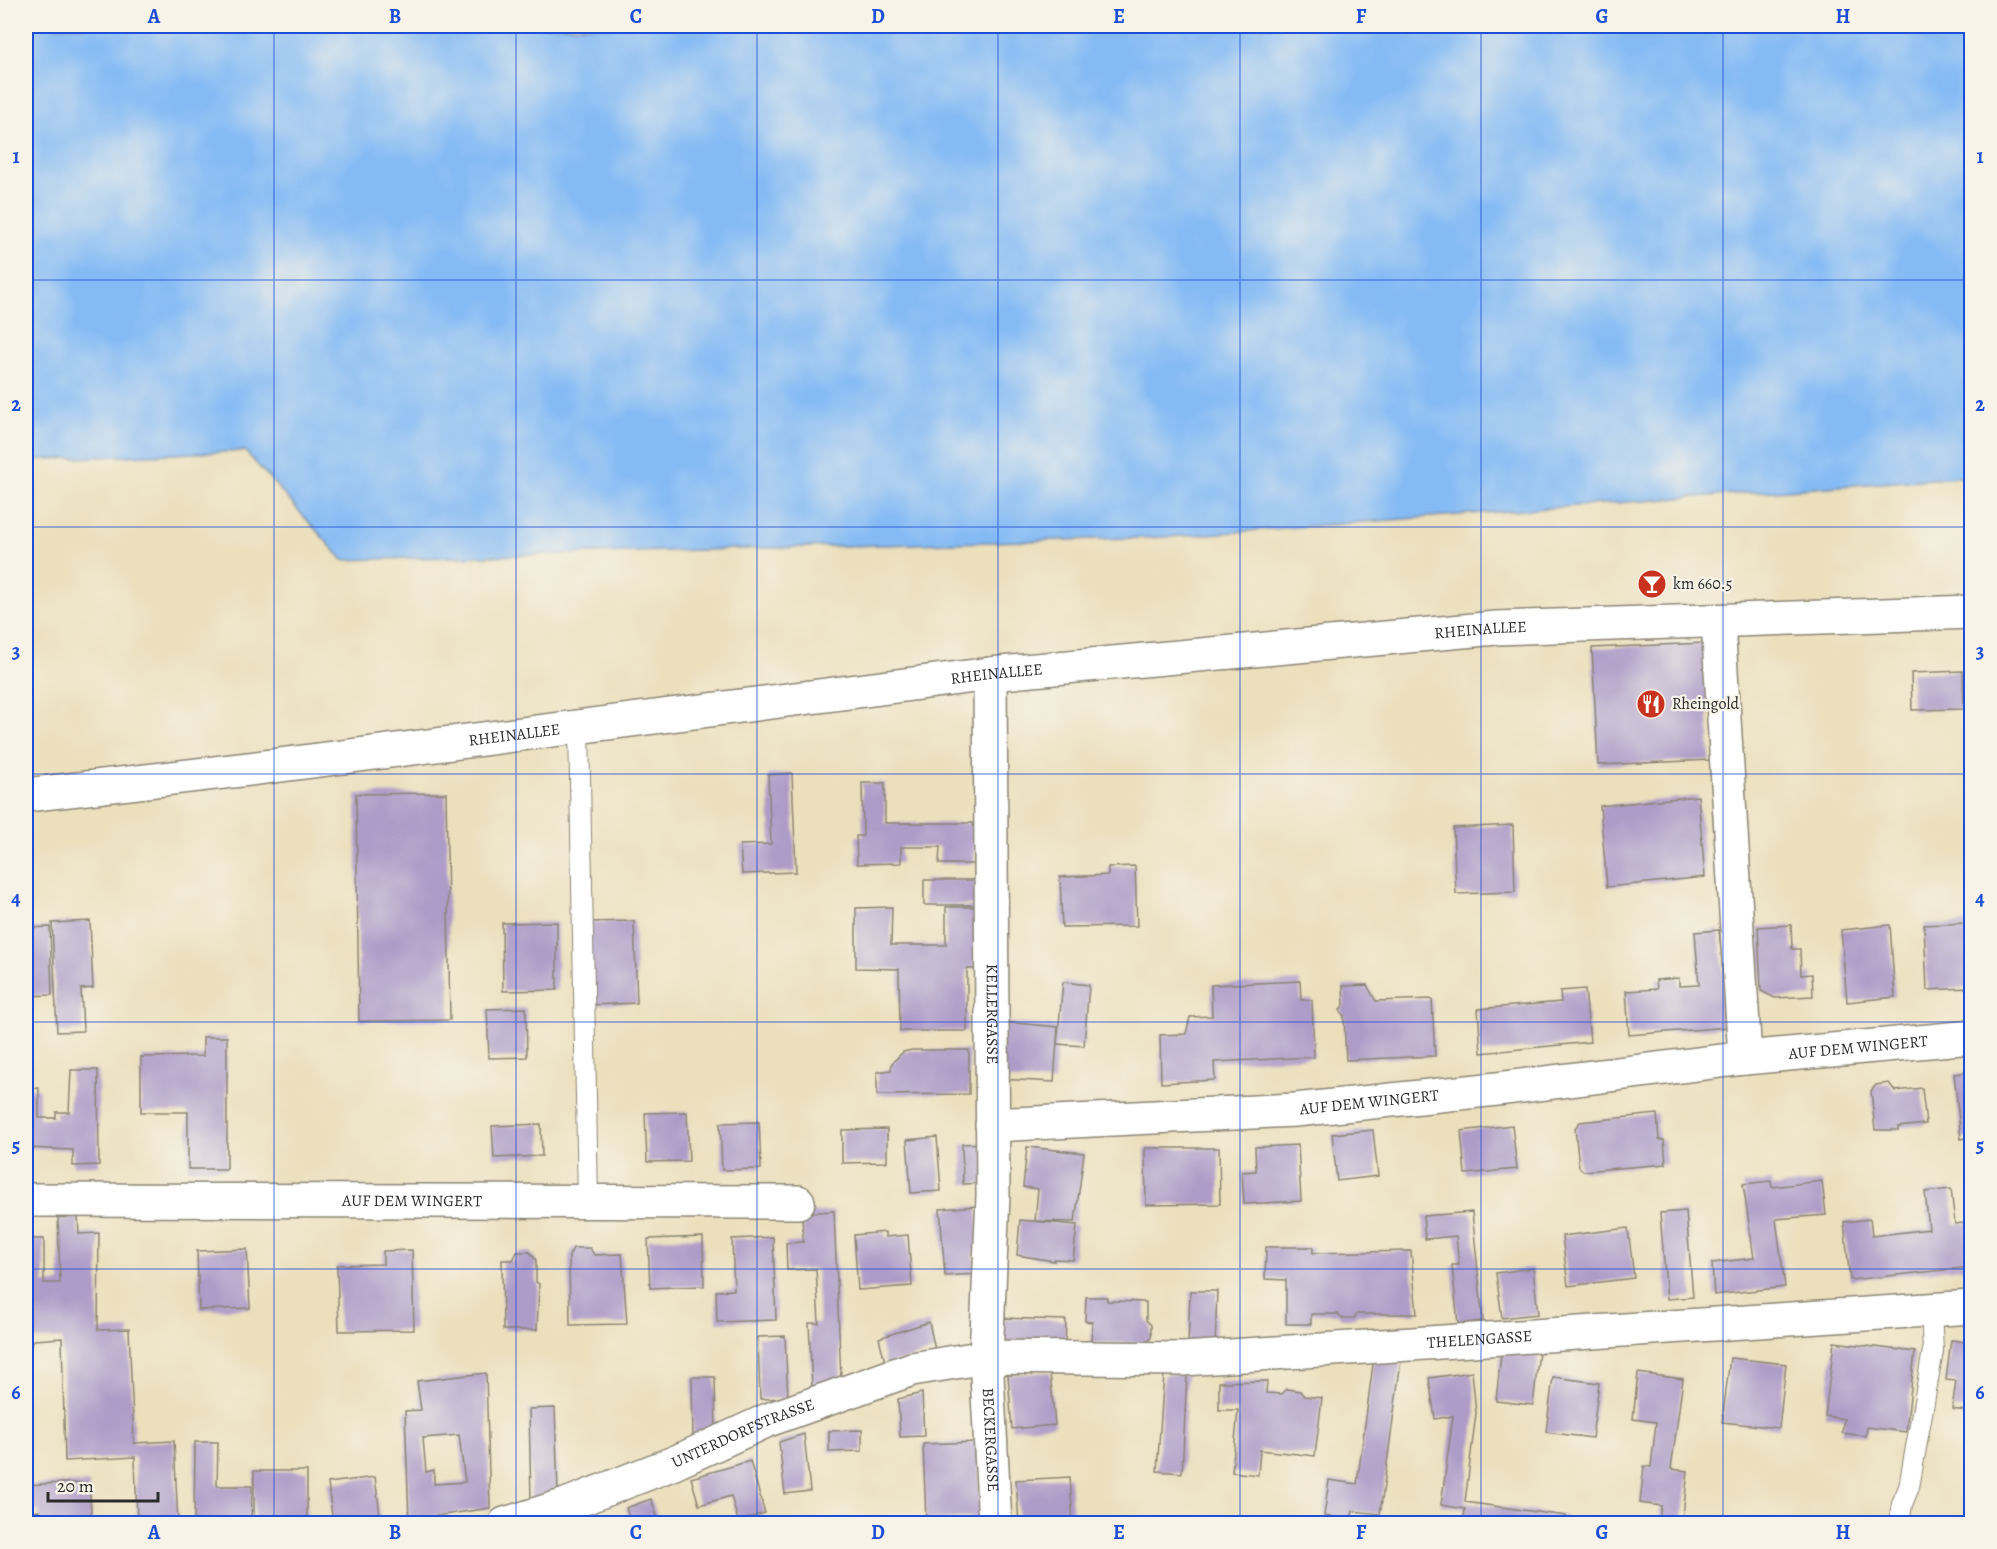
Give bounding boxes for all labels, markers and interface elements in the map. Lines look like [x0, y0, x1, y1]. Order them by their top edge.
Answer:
text: A [147, 3, 161, 30]
text: B [389, 3, 401, 30]
text: C [630, 3, 642, 30]
text: D [871, 3, 885, 30]
text: E [1113, 3, 1125, 30]
text: F [1356, 3, 1367, 30]
text: G [1595, 3, 1609, 30]
text: H [1836, 3, 1851, 30]
text: 1 [12, 143, 20, 170]
text: 1 [1976, 143, 1984, 170]
text: 2 [11, 391, 21, 418]
text: 2 [1975, 391, 1985, 418]
bar icon: km 660.5 [1636, 568, 1668, 600]
place label: km 660.5 [1673, 573, 1733, 595]
street label: RHEINALLEE [1433, 616, 1527, 645]
text: 3 [12, 638, 20, 665]
text: 3 [1976, 638, 1984, 665]
street label: RHEINALLEE [949, 658, 1043, 690]
restaurant icon: Rheingold [1635, 688, 1667, 720]
place label: Rheingold [1672, 693, 1739, 715]
street label: RHEINALLEE [467, 718, 562, 752]
text: 4 [11, 885, 21, 912]
text: 4 [1975, 885, 1985, 912]
street label: KELLERGASSE [981, 964, 1003, 1064]
street label: AUF DEM WINGERT [1787, 1030, 1929, 1065]
street label: AUF DEM WINGERT [1298, 1084, 1440, 1121]
text: 5 [12, 1132, 20, 1159]
text: 5 [1976, 1132, 1984, 1159]
street label: AUF DEM WINGERT [341, 1190, 482, 1212]
street label: THELENGASSE [1426, 1325, 1533, 1354]
text: 6 [11, 1379, 21, 1406]
text: 6 [1975, 1379, 1985, 1406]
street label: BECKERGASSE [977, 1387, 1004, 1492]
street label: UNTERDORFSTRASSE [668, 1393, 817, 1474]
scale bar [48, 1465, 158, 1503]
text: 20 m [57, 1474, 94, 1498]
text: A [147, 1519, 161, 1546]
text: B [389, 1519, 401, 1546]
text: C [630, 1519, 642, 1546]
text: D [871, 1519, 885, 1546]
text: E [1113, 1519, 1125, 1546]
text: F [1356, 1519, 1367, 1546]
text: G [1595, 1519, 1609, 1546]
text: H [1836, 1519, 1851, 1546]

